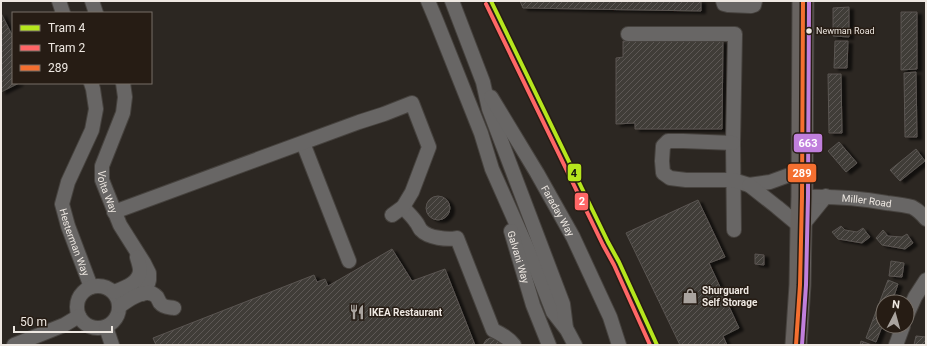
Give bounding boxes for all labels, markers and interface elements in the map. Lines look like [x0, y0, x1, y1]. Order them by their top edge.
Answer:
legend [12, 12, 152, 84]
text: Tram 4 [48, 21, 86, 35]
marker: Newman Road [804, 26, 814, 36]
place label: Newman Road [816, 26, 875, 36]
text: Tram 2 [48, 41, 86, 55]
text: 289 [48, 61, 68, 75]
line badge: 663 [793, 133, 823, 153]
text: 663 [799, 137, 817, 150]
line badge: 4 [567, 163, 582, 182]
line badge: 289 [787, 163, 817, 183]
text: 4 [571, 167, 578, 180]
text: 289 [793, 167, 811, 180]
street label: Volta Way [97, 171, 120, 215]
street label: Faraday Way [540, 183, 577, 238]
line badge: 2 [574, 192, 589, 211]
street label: Miller Road [841, 192, 892, 209]
text: 2 [579, 195, 585, 208]
street label: Hesterman Way [58, 207, 92, 277]
street label: Galvani Way [506, 229, 532, 285]
place label: Shurguard Self Storage [702, 285, 758, 308]
shop icon: Shurguard Self Storage [681, 287, 699, 305]
north arrow [875, 294, 915, 334]
text: N [891, 298, 901, 311]
restaurant icon: IKEA Restaurant [348, 303, 366, 321]
place label: IKEA Restaurant [369, 307, 443, 318]
scale bar [14, 308, 112, 334]
text: 50 m [20, 315, 47, 329]

